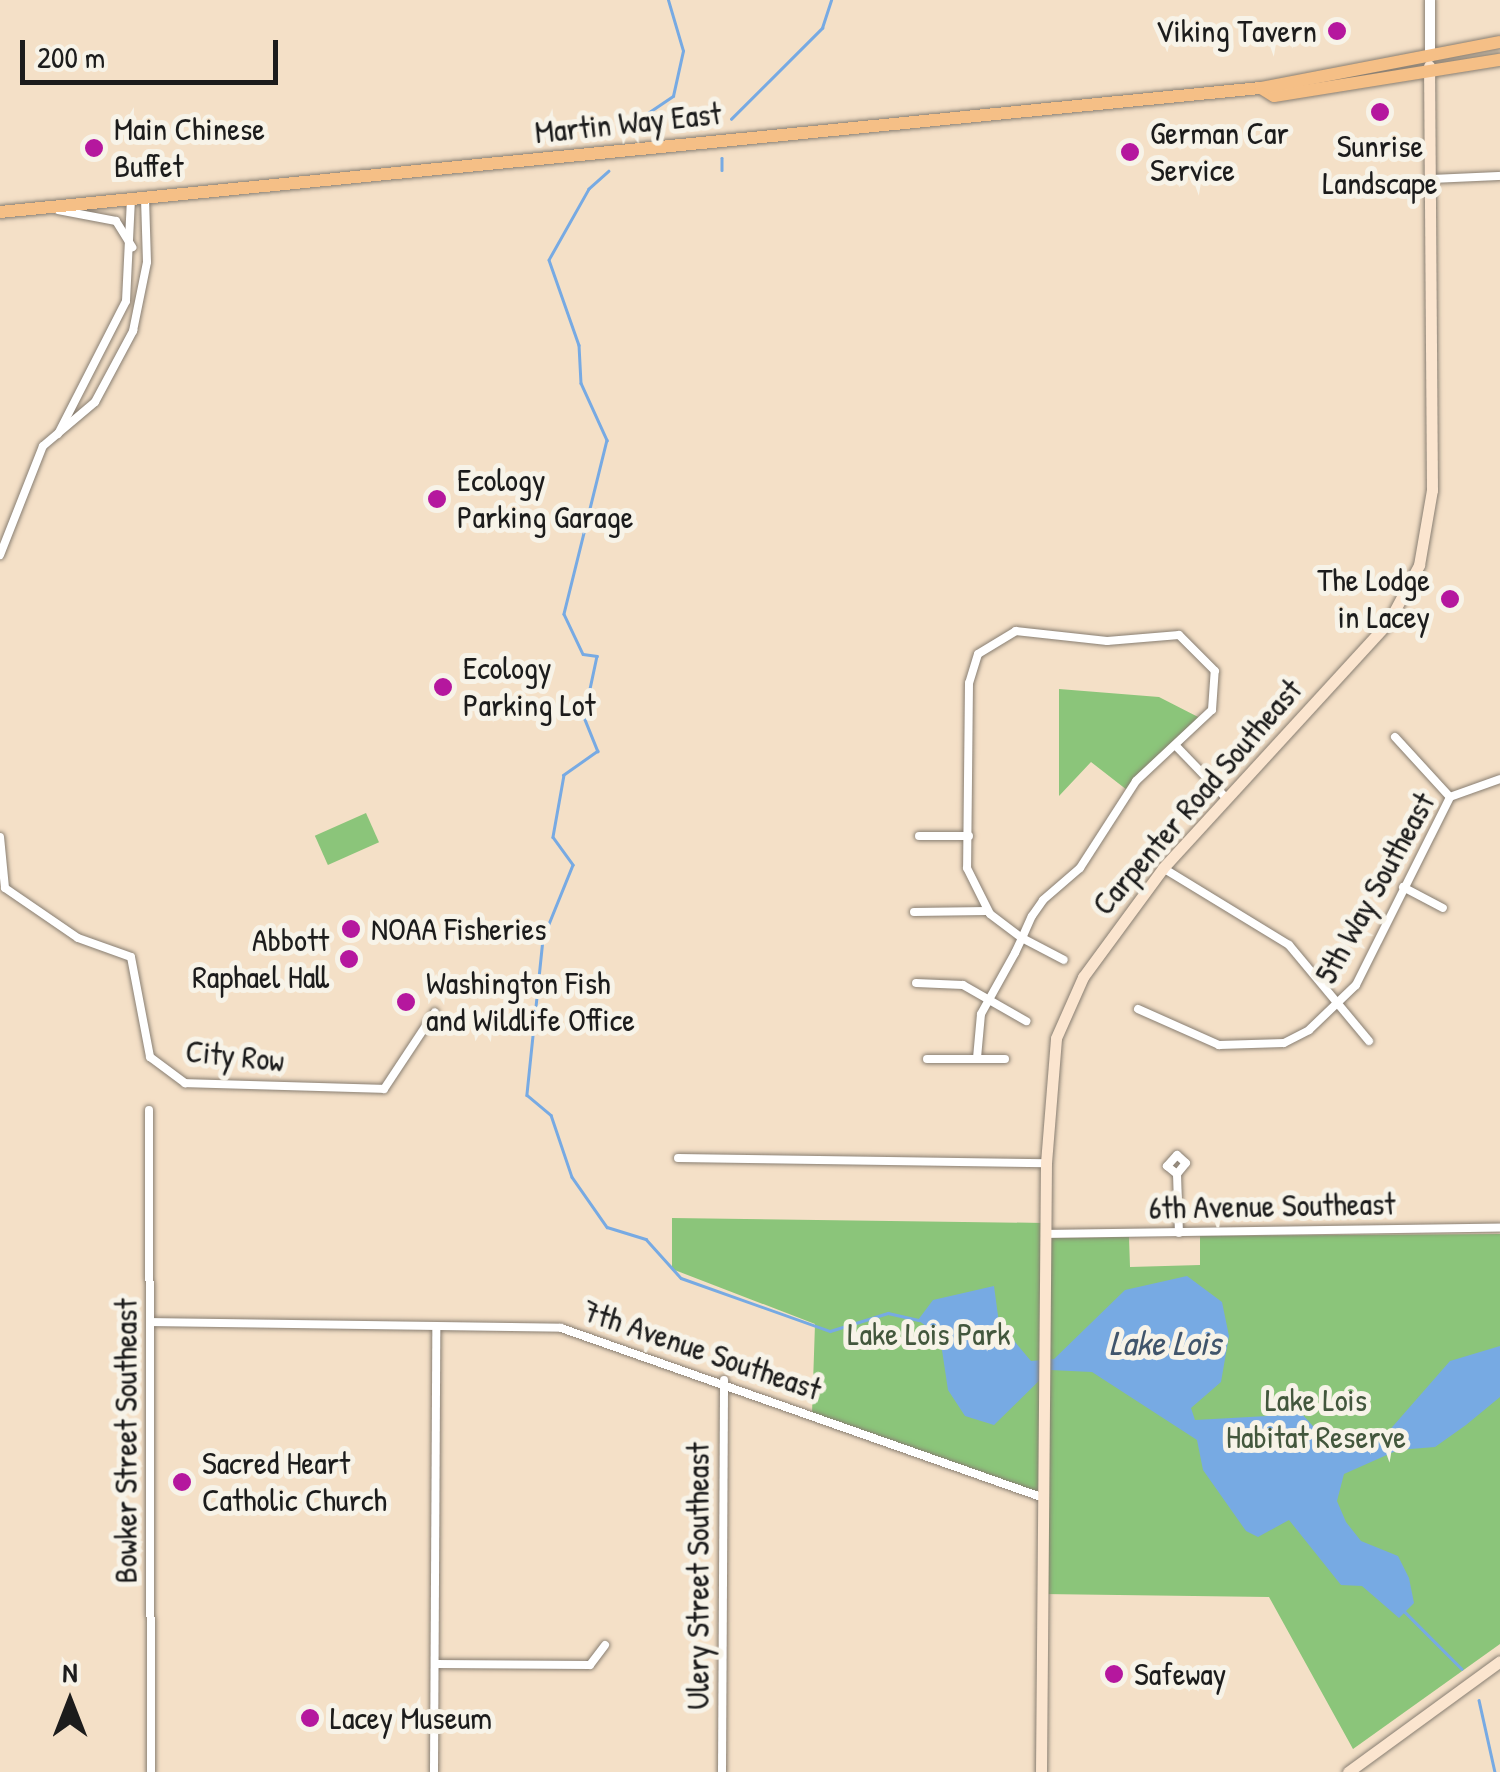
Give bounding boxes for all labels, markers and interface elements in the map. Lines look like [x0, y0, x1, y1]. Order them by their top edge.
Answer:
place label: Viking Tavern [1155, 12, 1317, 50]
scale bar [25, 20, 282, 82]
marker: Viking Tavern [1326, 20, 1348, 42]
text: 200 m [37, 37, 105, 77]
street label: Martin Way East [533, 94, 723, 152]
marker: Sunrise Landscape [1369, 101, 1391, 123]
place label: Main Chinese Buffet [114, 111, 265, 186]
place label: German Car Service [1150, 115, 1289, 190]
place label: Sunrise Landscape [1322, 128, 1438, 203]
marker: Main Chinese Buffet [83, 137, 105, 159]
marker: German Car Service [1119, 141, 1141, 163]
place label: Ecology Parking Garage [457, 462, 634, 537]
marker: Ecology Parking Garage [426, 488, 448, 510]
place label: The Lodge in Lacey [1317, 562, 1430, 637]
marker: The Lodge in Lacey [1439, 588, 1461, 610]
place label: Ecology Parking Lot [463, 650, 596, 725]
street label: Carpenter Road Southeast [1084, 671, 1310, 923]
marker: Ecology Parking Lot [432, 676, 454, 698]
street label: 5th Way Southeast [1307, 786, 1443, 990]
place label: NOAA Fisheries [371, 910, 547, 948]
marker: NOAA Fisheries [340, 918, 362, 940]
place label: Abbott Raphael Hall [192, 922, 329, 997]
marker: Abbott Raphael Hall [338, 948, 360, 970]
place label: Washington Fish and Wildlife Office [426, 965, 635, 1040]
marker: Washington Fish and Wildlife Office [395, 991, 417, 1013]
street label: City Row [184, 1032, 286, 1080]
street label: 6th Avenue Southeast [1148, 1185, 1396, 1227]
street label: 7th Avenue Southeast [578, 1291, 826, 1409]
street label: Bowker Street Southeast [107, 1299, 145, 1583]
park label: Lake Lois Park [847, 1315, 1011, 1353]
water label: Lake Lois [1109, 1322, 1221, 1364]
park label: Lake Lois Habitat Reserve [1226, 1382, 1406, 1457]
street label: Ulery Street Southeast [679, 1442, 717, 1710]
place label: Sacred Heart Catholic Church [202, 1445, 387, 1520]
marker: Sacred Heart Catholic Church [171, 1471, 193, 1493]
north arrow [20, 1652, 120, 1752]
text: N [63, 1653, 77, 1691]
place label: Safeway [1134, 1655, 1226, 1693]
marker: Safeway [1103, 1663, 1125, 1685]
place label: Lacey Museum [330, 1699, 492, 1737]
marker: Lacey Museum [299, 1707, 321, 1729]

